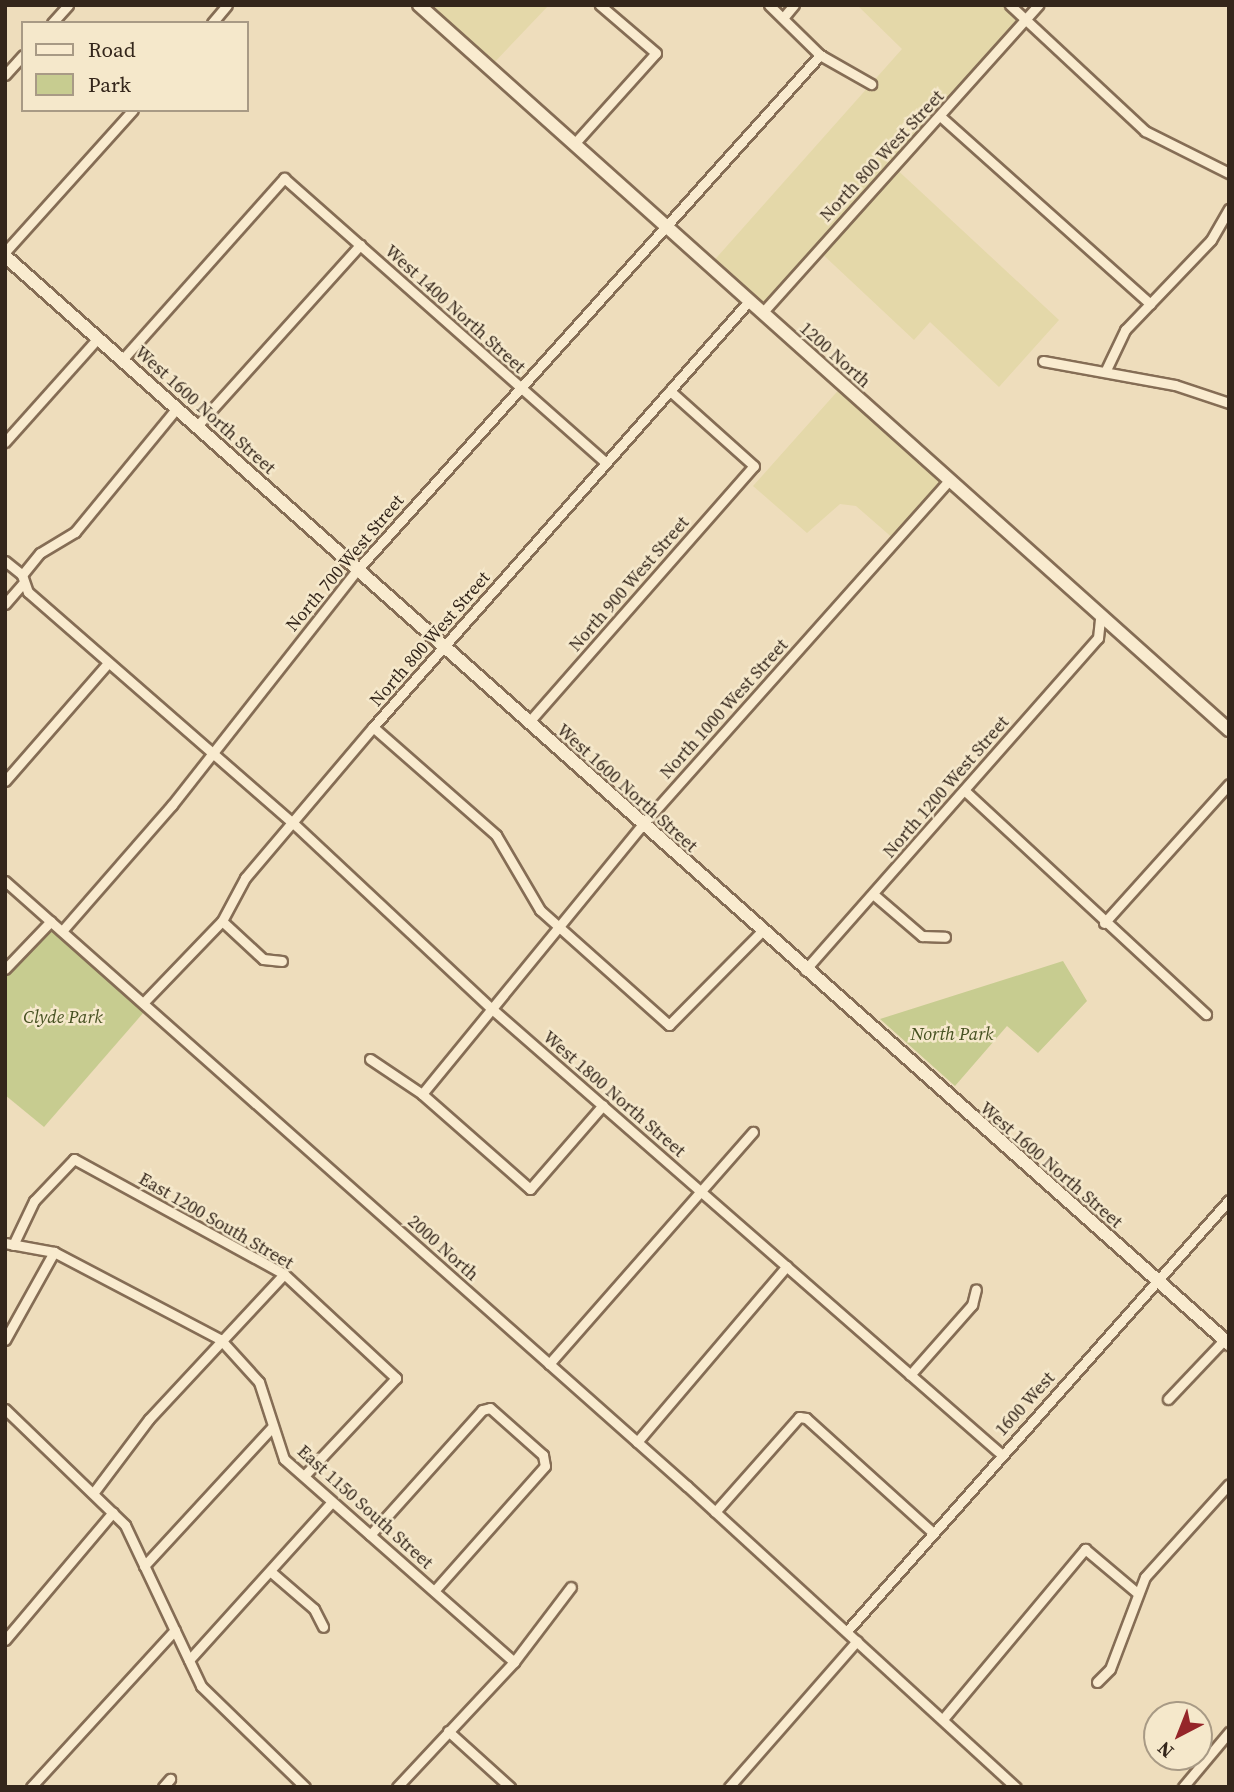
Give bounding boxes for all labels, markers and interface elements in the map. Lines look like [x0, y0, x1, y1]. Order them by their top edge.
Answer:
legend [21, 21, 248, 112]
text: Road [88, 35, 136, 64]
text: Park [88, 70, 131, 99]
street label: North 800 West Street [815, 86, 949, 226]
street label: West 1400 North Street [380, 240, 530, 378]
street label: 1200 North [795, 318, 875, 392]
street label: West 1600 North Street [130, 341, 280, 479]
street label: North 700 West Street [281, 490, 409, 636]
street label: North 900 West Street [564, 512, 694, 656]
street label: North 800 West Street [365, 567, 495, 711]
street label: North 1000 West Street [655, 634, 793, 784]
street label: North 1200 West Street [878, 711, 1014, 863]
street label: West 1600 North Street [552, 719, 702, 857]
park label: Clyde Park [23, 1006, 103, 1028]
park label: North Park [910, 1023, 994, 1045]
street label: West 1800 North Street [538, 1026, 690, 1162]
street label: West 1600 North Street [975, 1097, 1127, 1233]
street label: East 1200 South Street [135, 1168, 297, 1274]
street label: 2000 North [403, 1211, 483, 1285]
street label: 1600 West [991, 1367, 1059, 1441]
street label: East 1150 South Street [293, 1440, 437, 1574]
north arrow [1143, 1701, 1213, 1771]
text: N [1151, 1736, 1179, 1764]

